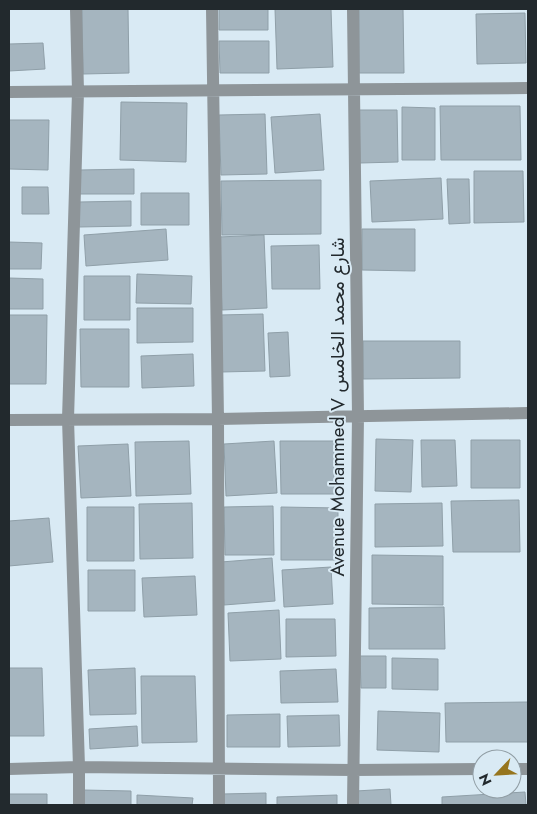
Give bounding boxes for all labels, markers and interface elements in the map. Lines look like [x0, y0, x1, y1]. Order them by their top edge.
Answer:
street label: Avenue Mohammed V شارع محمد الخامس [324, 237, 351, 577]
north arrow [472, 749, 522, 799]
text: N [474, 770, 497, 789]

